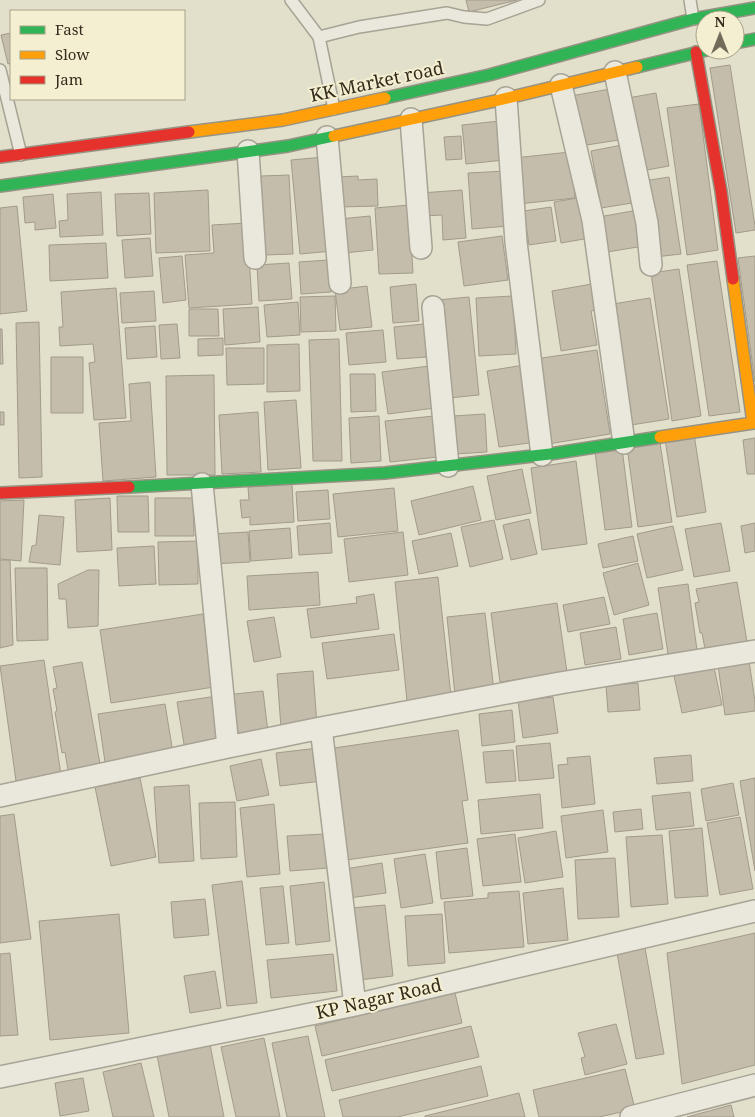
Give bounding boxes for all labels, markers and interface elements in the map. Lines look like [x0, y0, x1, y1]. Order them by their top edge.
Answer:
legend [10, 10, 185, 100]
north arrow [695, 10, 745, 60]
text: N [714, 12, 726, 31]
text: Fast [55, 19, 84, 39]
text: Slow [55, 44, 89, 64]
street label: KK Market road [308, 55, 446, 107]
text: Jam [54, 69, 83, 89]
street label: KP Nagar Road [314, 972, 444, 1024]

